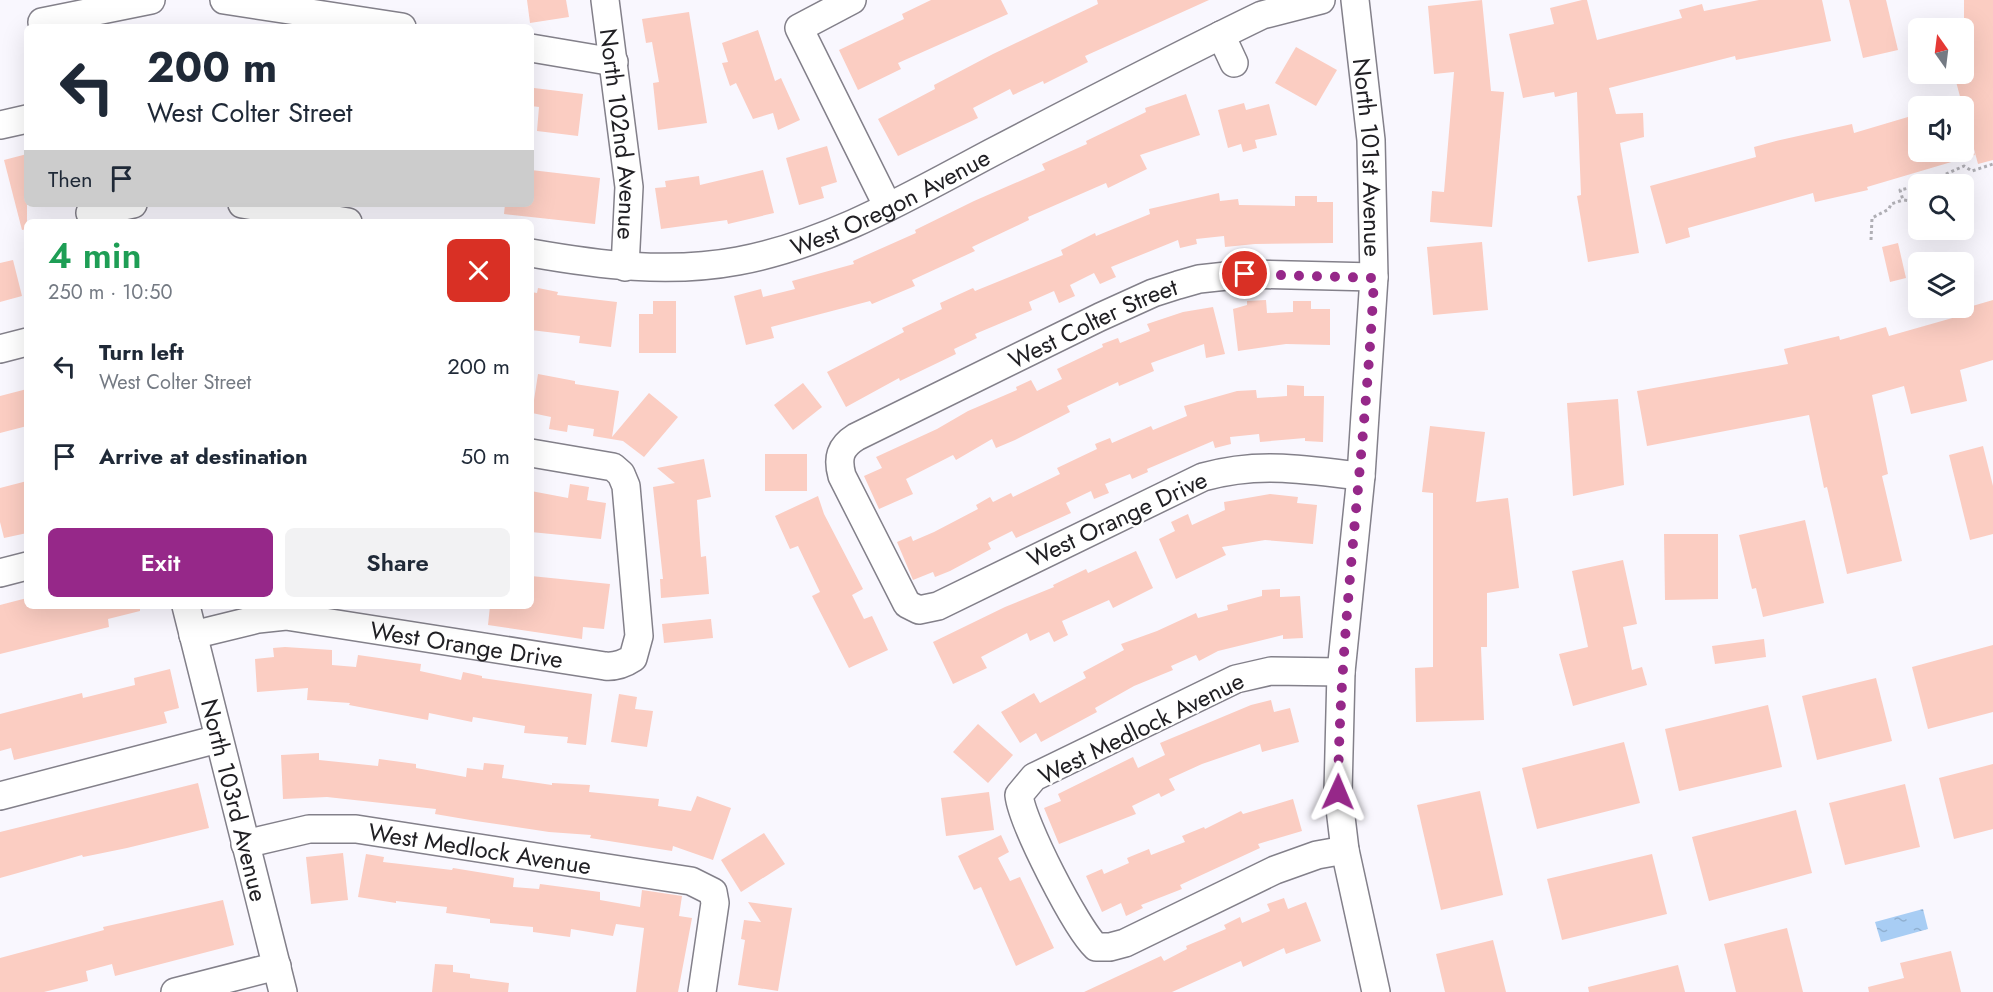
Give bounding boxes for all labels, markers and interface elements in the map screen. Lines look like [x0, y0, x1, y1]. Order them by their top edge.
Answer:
north arrow [1908, 18, 1974, 84]
map controls [1908, 18, 1974, 318]
street label: North 102nd Avenue [591, 26, 647, 241]
text: 200 m [147, 37, 277, 98]
icon: left [48, 48, 126, 126]
street label: North 101st Avenue [1344, 56, 1391, 257]
text: West Colter Street [147, 93, 353, 132]
button: sound [1908, 96, 1974, 162]
street label: West Oregon Avenue [786, 139, 996, 264]
icon: arrive [105, 162, 138, 195]
text: Then [48, 163, 93, 195]
button: search [1908, 174, 1974, 240]
text: 4 min [48, 229, 142, 281]
button: close [447, 239, 510, 302]
pin [1219, 248, 1270, 299]
button: layers [1908, 252, 1974, 318]
icon: arrive [1228, 257, 1261, 290]
street label: West Colter Street [1002, 269, 1182, 377]
text: 250 m · 10:50 [48, 278, 173, 307]
text: Turn left [99, 336, 184, 368]
icon: left [48, 350, 81, 383]
text: 200 m [447, 350, 510, 382]
text: West Colter Street [99, 368, 251, 397]
icon: arrive [48, 440, 81, 473]
text: Arrive at destination [99, 440, 308, 472]
text: 50 m [461, 440, 510, 472]
street label: West Orange Drive [1021, 462, 1213, 576]
button: Exit [48, 528, 273, 597]
button: Share [285, 528, 510, 597]
street label: West Orange Drive [368, 612, 566, 677]
street label: West Medlock Avenue [1032, 663, 1250, 793]
street label: North 103rd Avenue [192, 695, 277, 905]
position arrow [1306, 760, 1370, 824]
street label: West Medlock Avenue [366, 814, 594, 883]

